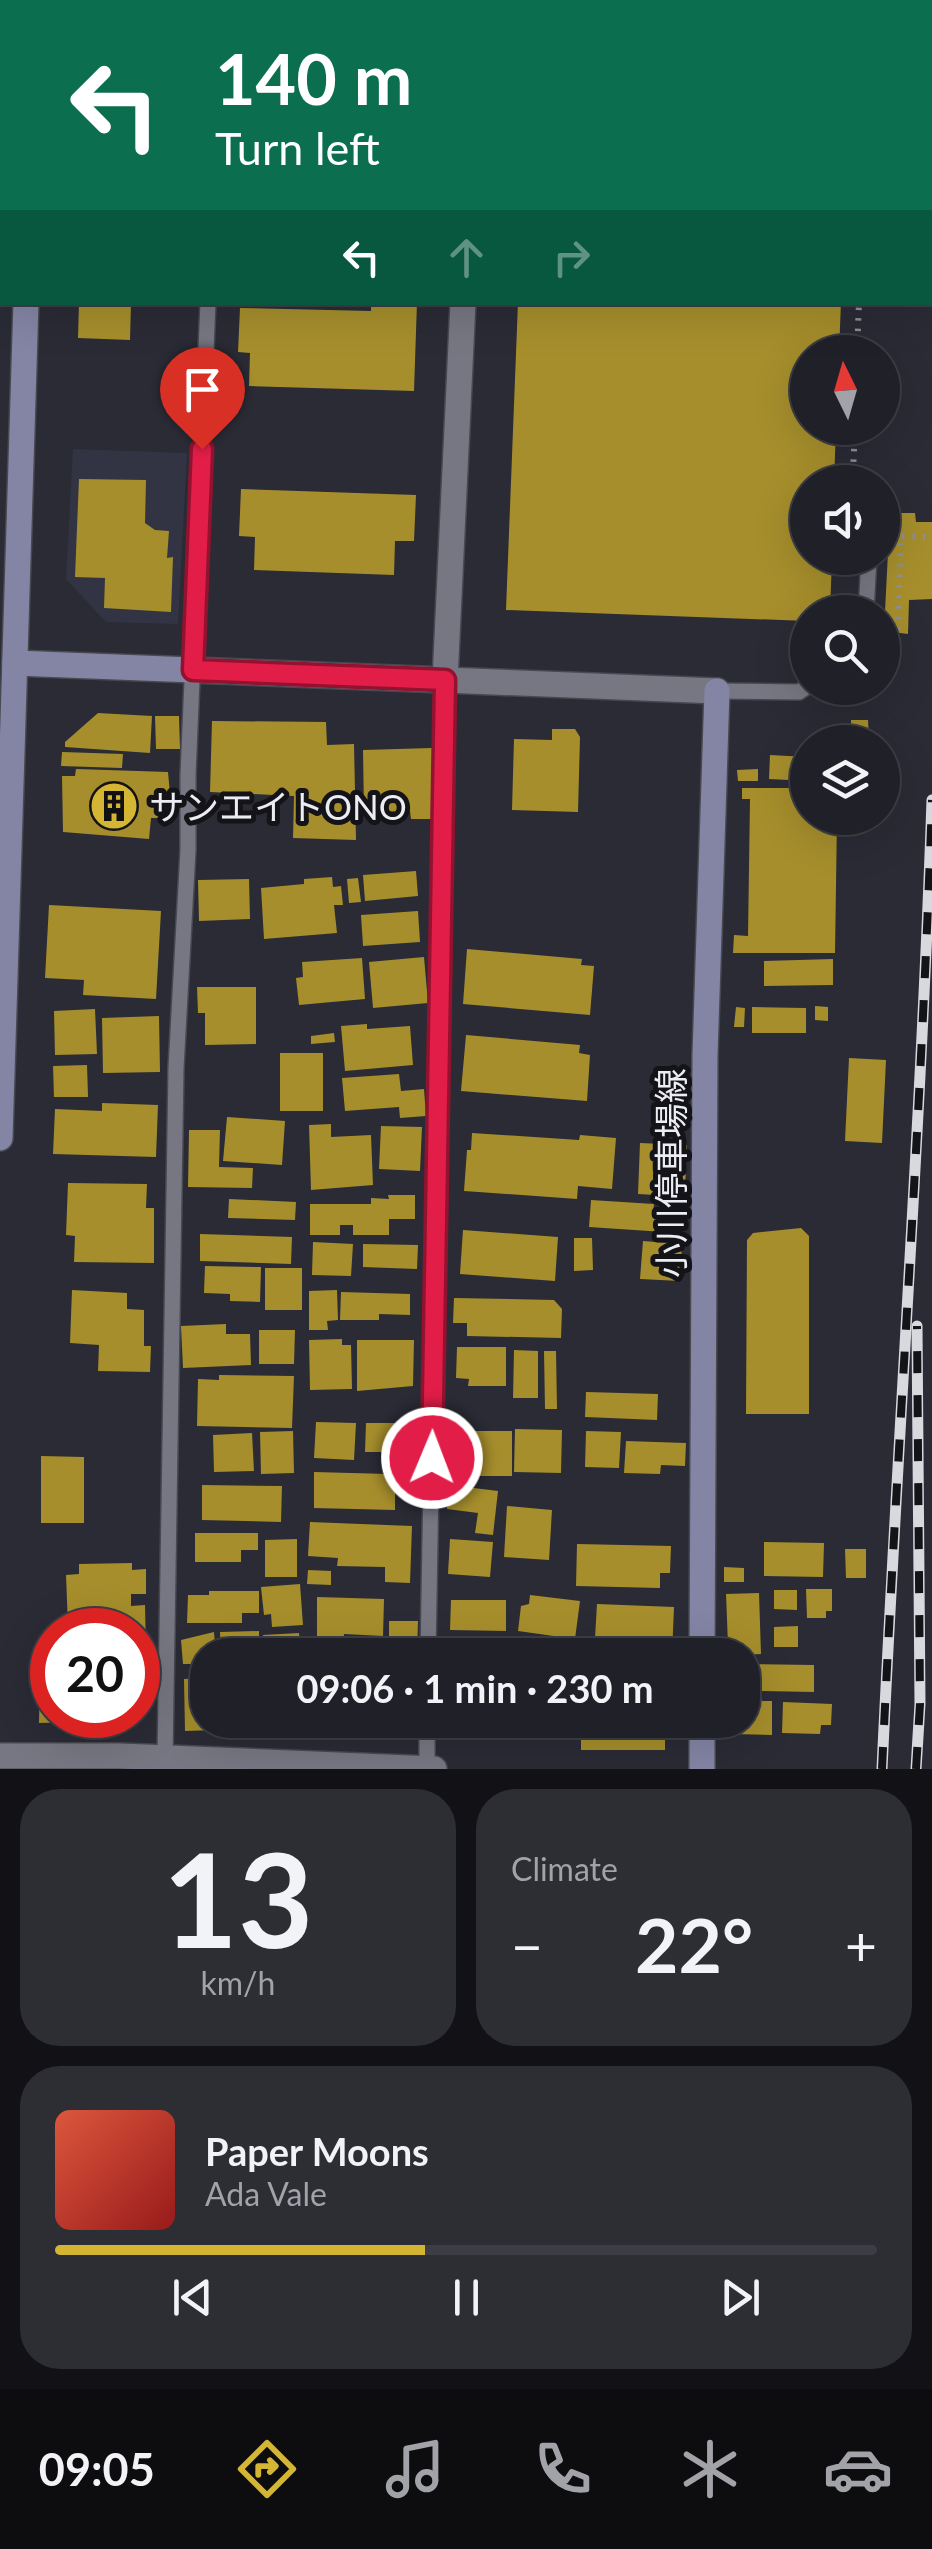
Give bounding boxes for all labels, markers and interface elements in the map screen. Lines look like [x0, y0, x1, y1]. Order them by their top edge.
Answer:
text: 140 m [215, 36, 412, 120]
icon: left [50, 40, 180, 170]
text: Turn left [215, 121, 380, 175]
icon: left [334, 230, 389, 285]
icon: ahead [439, 230, 494, 285]
icon: right [544, 230, 599, 285]
north arrow [790, 335, 900, 445]
map controls [790, 335, 900, 835]
pin [160, 347, 245, 450]
icon: arrive [175, 362, 230, 417]
button: sound [790, 465, 900, 575]
button: search [790, 595, 900, 705]
button: layers [790, 725, 900, 835]
building icon: サンエイトONO [88, 780, 140, 832]
place label: サンエイトONO [149, 785, 407, 827]
street label: 小川停車場線 [649, 1068, 691, 1278]
position arrow [380, 1406, 484, 1510]
speed limit sign: 20 [30, 1608, 160, 1738]
text: 09:06 · 1 min · 230 m [296, 1665, 654, 1711]
text: 13 [163, 1820, 313, 1976]
text: Climate [511, 1849, 618, 1888]
text: 22° [635, 1899, 753, 1989]
text: − [511, 1912, 543, 1978]
text: + [845, 1912, 877, 1978]
text: km/h [201, 1963, 275, 2002]
text: Paper Moons [205, 2128, 429, 2174]
text: Ada Vale [205, 2174, 327, 2213]
icon: previous [165, 2270, 220, 2325]
icon: pause [439, 2270, 494, 2325]
icon: next [713, 2270, 768, 2325]
icon: directions [232, 2434, 302, 2504]
icon: music [380, 2434, 450, 2504]
icon: phone [528, 2434, 598, 2504]
icon: climate [675, 2434, 745, 2504]
icon: car [823, 2434, 893, 2504]
text: 09:05 [39, 2442, 155, 2496]

